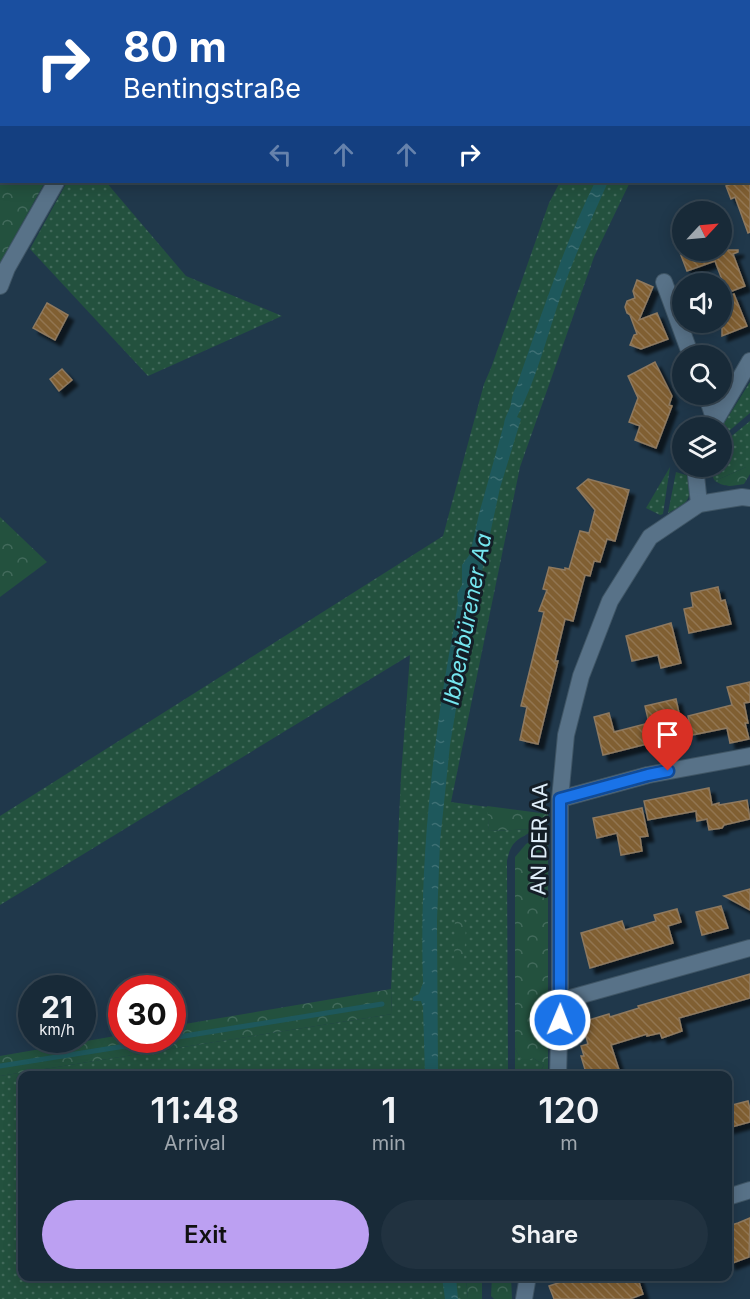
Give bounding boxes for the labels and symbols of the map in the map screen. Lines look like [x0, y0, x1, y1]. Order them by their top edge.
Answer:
north arrow [672, 201, 732, 261]
water label: Ibbenbürener Aa [438, 531, 496, 707]
pin [642, 709, 693, 771]
street label: AN DER AA [526, 782, 552, 896]
speed limit sign: 30 [108, 975, 186, 1053]
position arrow [528, 988, 592, 1052]

